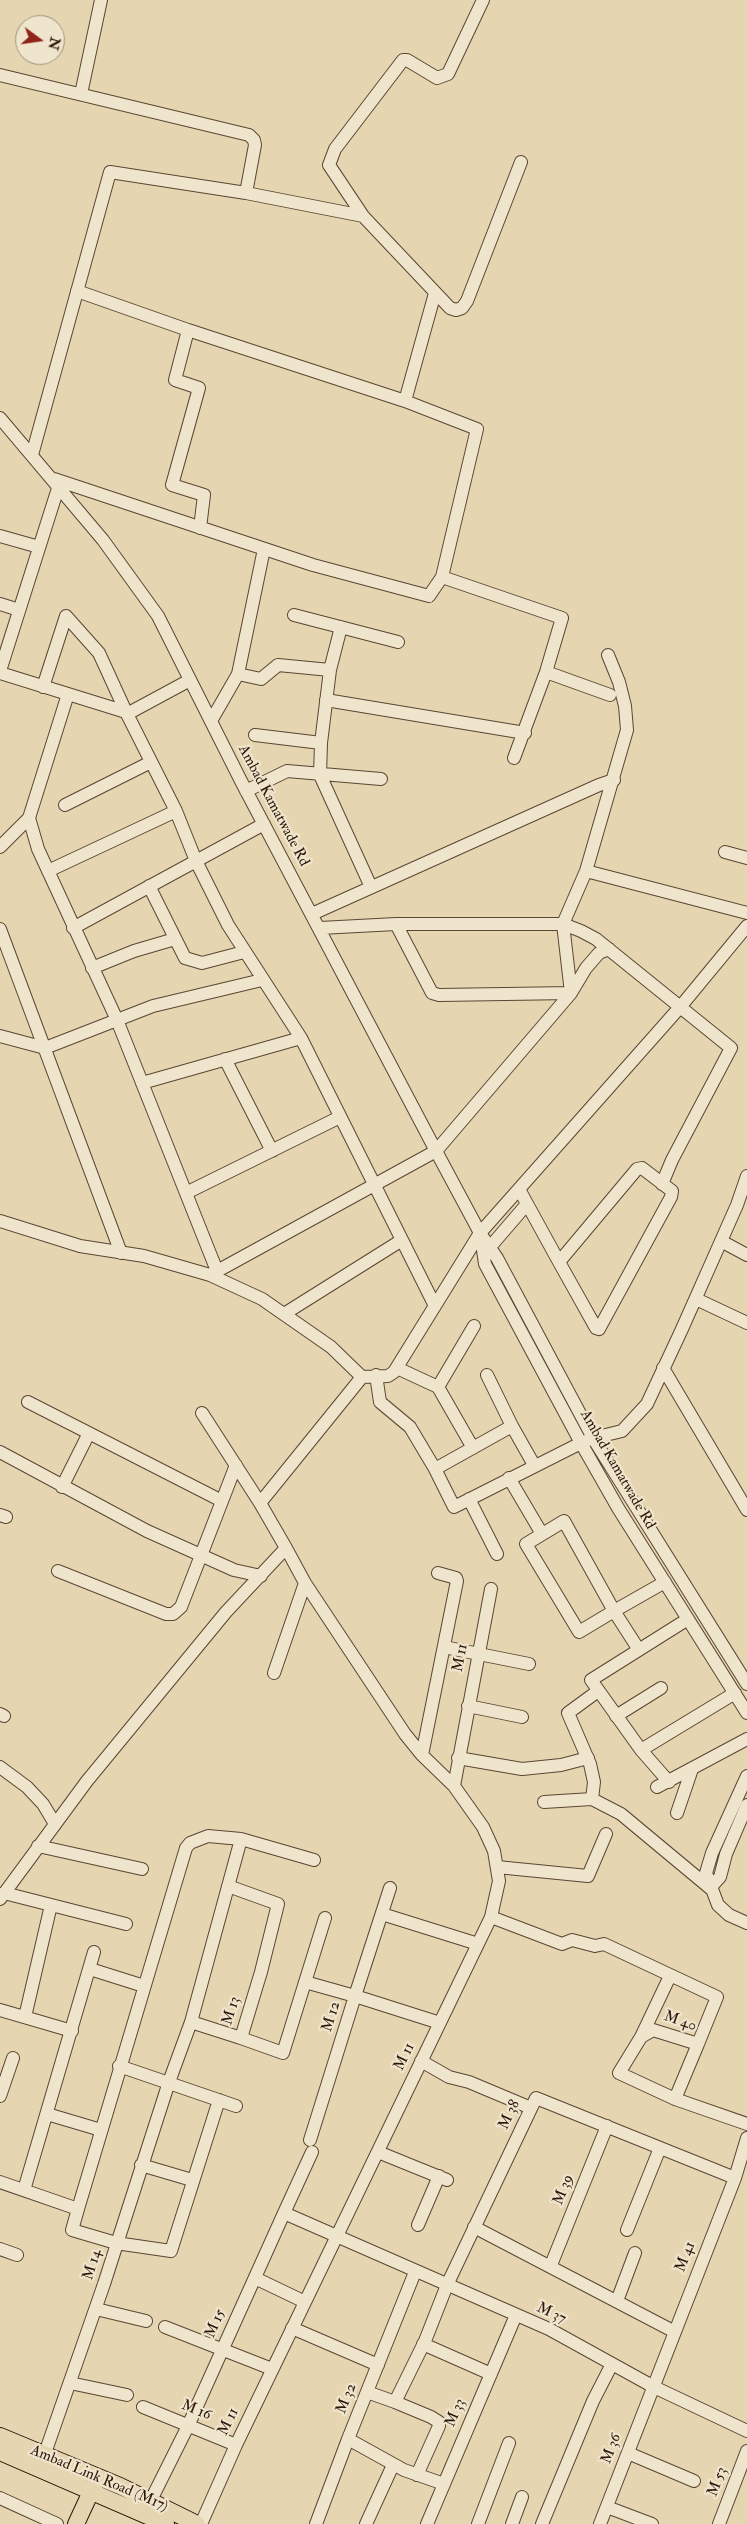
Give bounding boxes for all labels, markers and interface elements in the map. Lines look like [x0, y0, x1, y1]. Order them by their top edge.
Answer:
north arrow [15, 15, 65, 65]
text: N [44, 35, 64, 52]
street label: Ambad Kamatwade Rd [233, 742, 313, 870]
street label: Ambad Kamatwade Rd [576, 1407, 658, 1533]
street label: M 11 [449, 1642, 473, 1674]
street label: M 13 [219, 1995, 245, 2027]
street label: M 12 [319, 2000, 345, 2034]
street label: M 40 [661, 2008, 699, 2036]
street label: M 11 [391, 2040, 419, 2074]
street label: M 38 [495, 2097, 525, 2133]
street label: M 39 [550, 2172, 578, 2208]
street label: M 41 [672, 2239, 700, 2275]
street label: M 14 [80, 2247, 106, 2283]
street label: M 37 [533, 2299, 569, 2329]
street label: M 15 [202, 2307, 230, 2341]
street label: M 32 [333, 2381, 361, 2417]
street label: M 33 [442, 2396, 470, 2430]
street label: M 16 [178, 2397, 214, 2425]
street label: M 11 [215, 2405, 243, 2439]
street label: M 36 [598, 2431, 626, 2467]
street label: Ambad Link Road (M17) [28, 2442, 170, 2516]
street label: M 53 [704, 2465, 732, 2499]

